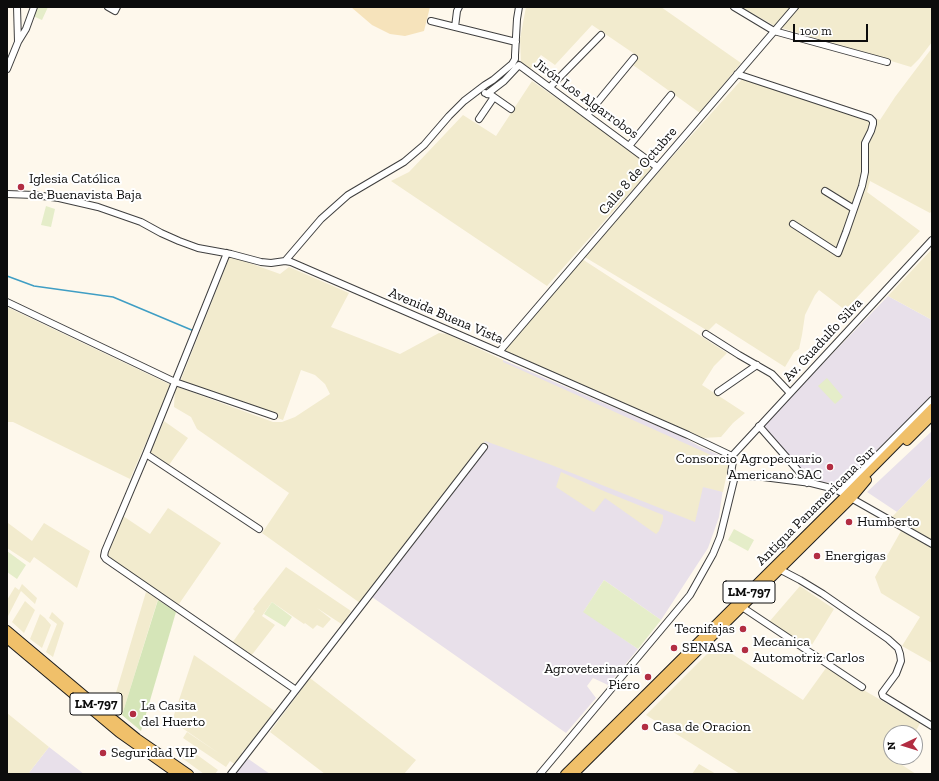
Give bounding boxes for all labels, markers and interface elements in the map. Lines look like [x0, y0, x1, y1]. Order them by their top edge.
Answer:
scale bar [795, 16, 870, 42]
text: 100 m [800, 24, 832, 38]
street label: Jirón Los Algarrobos [530, 55, 642, 143]
street label: Calle 8 de Octubre [595, 124, 681, 218]
place label: Iglesia Católica de Buenavista Baja [29, 171, 142, 204]
marker: Iglesia Católica de Buenavista Baja [16, 182, 26, 192]
street label: Avenida Buena Vista [386, 284, 506, 348]
street label: Av. Guadulfo Silva [780, 295, 866, 385]
street label: Antigua Panamericana Sur [753, 443, 879, 569]
place label: Consorcio Agropecuario Americano SAC [676, 451, 822, 484]
marker: Consorcio Agropecuario Americano SAC [825, 462, 835, 472]
place label: Humberto [857, 514, 920, 530]
marker: Humberto [844, 517, 854, 527]
place label: Energigas [825, 548, 886, 564]
marker: Energigas [812, 551, 822, 561]
road number: LM-797 [723, 581, 775, 603]
place label: Tecnifajas [675, 621, 735, 637]
marker: Tecnifajas [738, 624, 748, 634]
place label: Mecanica Automotriz Carlos [753, 634, 865, 666]
place label: SENASA [682, 640, 733, 656]
marker: SENASA [669, 643, 679, 653]
marker: Mecanica Automotriz Carlos [740, 645, 750, 655]
place label: Agroveterinaria Piero [544, 661, 640, 694]
marker: Agroveterinaria Piero [643, 672, 653, 682]
road number: LM-797 [70, 693, 122, 715]
place label: La Casita del Huerto [141, 698, 205, 730]
marker: La Casita del Huerto [128, 709, 138, 719]
place label: Casa de Oracion [653, 719, 751, 735]
marker: Casa de Oracion [640, 722, 650, 732]
north arrow [883, 725, 923, 765]
text: N [885, 741, 898, 750]
place label: Seguridad VIP [111, 745, 197, 761]
marker: Seguridad VIP [98, 748, 108, 758]

